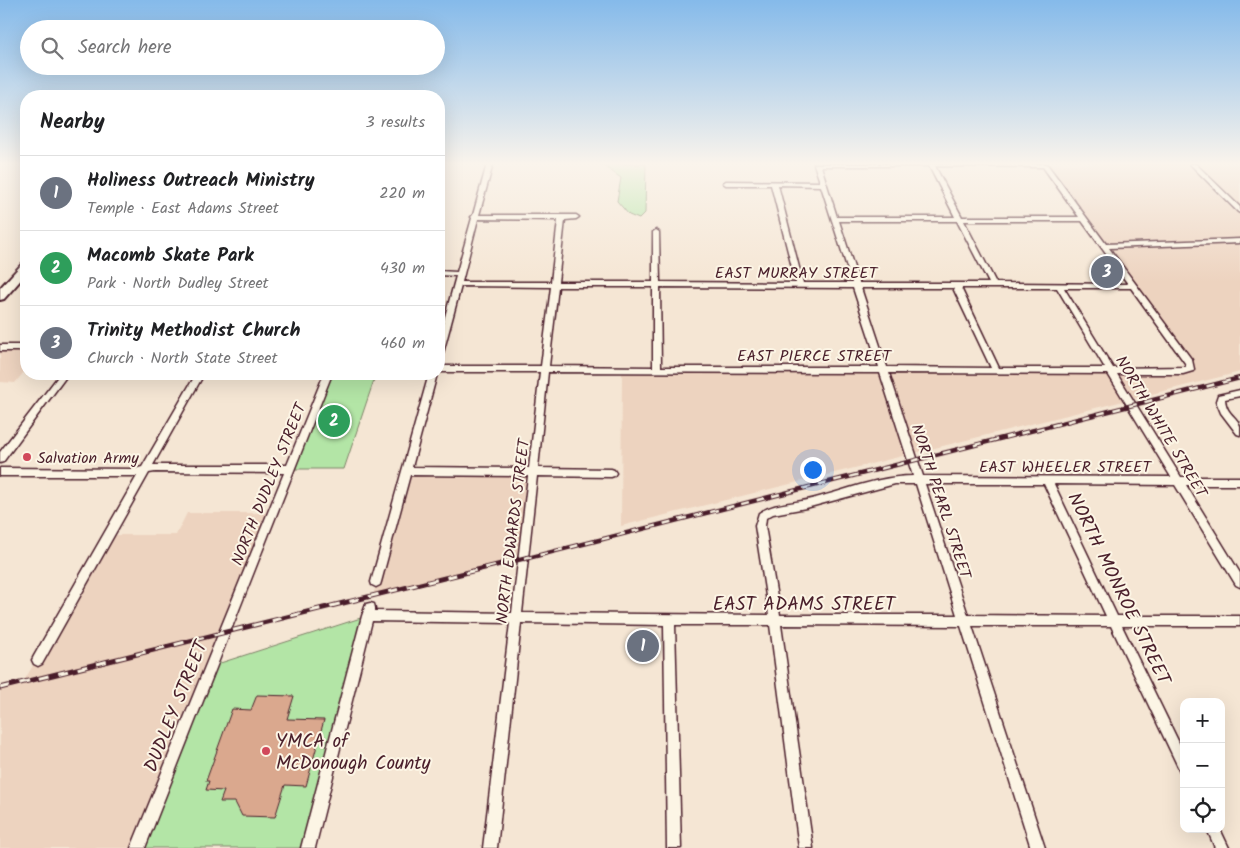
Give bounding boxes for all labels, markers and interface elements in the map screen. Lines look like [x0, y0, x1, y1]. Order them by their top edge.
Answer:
search box [20, 20, 445, 75]
text: Search here [78, 33, 172, 63]
icon: search [38, 34, 66, 62]
text: Nearby [40, 106, 105, 139]
text: 3 results [366, 110, 425, 135]
text: Holiness Outreach Ministry [87, 166, 315, 196]
text: 1 [54, 181, 58, 206]
text: 220 m [379, 181, 425, 206]
text: Temple · East Adams Street [87, 196, 279, 221]
text: Macomb Skate Park [87, 241, 254, 271]
pin: 3 [1091, 253, 1123, 291]
text: 2 [51, 256, 61, 281]
text: 430 m [380, 256, 425, 281]
street label: EAST MURRAY STREET [715, 261, 879, 286]
text: Park · North Dudley Street [87, 271, 269, 296]
text: Trinity Methodist Church [87, 316, 300, 346]
text: 3 [52, 331, 60, 356]
text: 460 m [380, 331, 425, 356]
street label: EAST PIERCE STREET [737, 344, 892, 369]
text: Church · North State Street [87, 346, 278, 371]
street label: NORTH WHITE STREET [1108, 351, 1214, 504]
street label: NORTH DUDLEY STREET [225, 398, 314, 570]
pin: 2 [318, 402, 350, 440]
street label: NORTH PEARL STREET [904, 421, 978, 584]
street label: NORTH EDWARDS STREET [490, 436, 537, 625]
place label: Salvation Army [37, 446, 139, 471]
marker: Salvation Army [21, 451, 33, 463]
street label: EAST WHEELER STREET [979, 455, 1152, 480]
your location [800, 457, 826, 483]
street label: NORTH MONROE STREET [1059, 488, 1179, 692]
street label: EAST ADAMS STREET [713, 590, 897, 620]
pin: 1 [627, 627, 659, 665]
street label: DUDLEY STREET [137, 635, 218, 777]
map controls [1180, 698, 1225, 833]
button: + [1180, 698, 1225, 743]
place label: YMCA of McDonough County [276, 727, 432, 779]
button: − [1180, 743, 1225, 788]
marker: YMCA of McDonough County [260, 745, 272, 757]
button: locate [1180, 788, 1225, 833]

